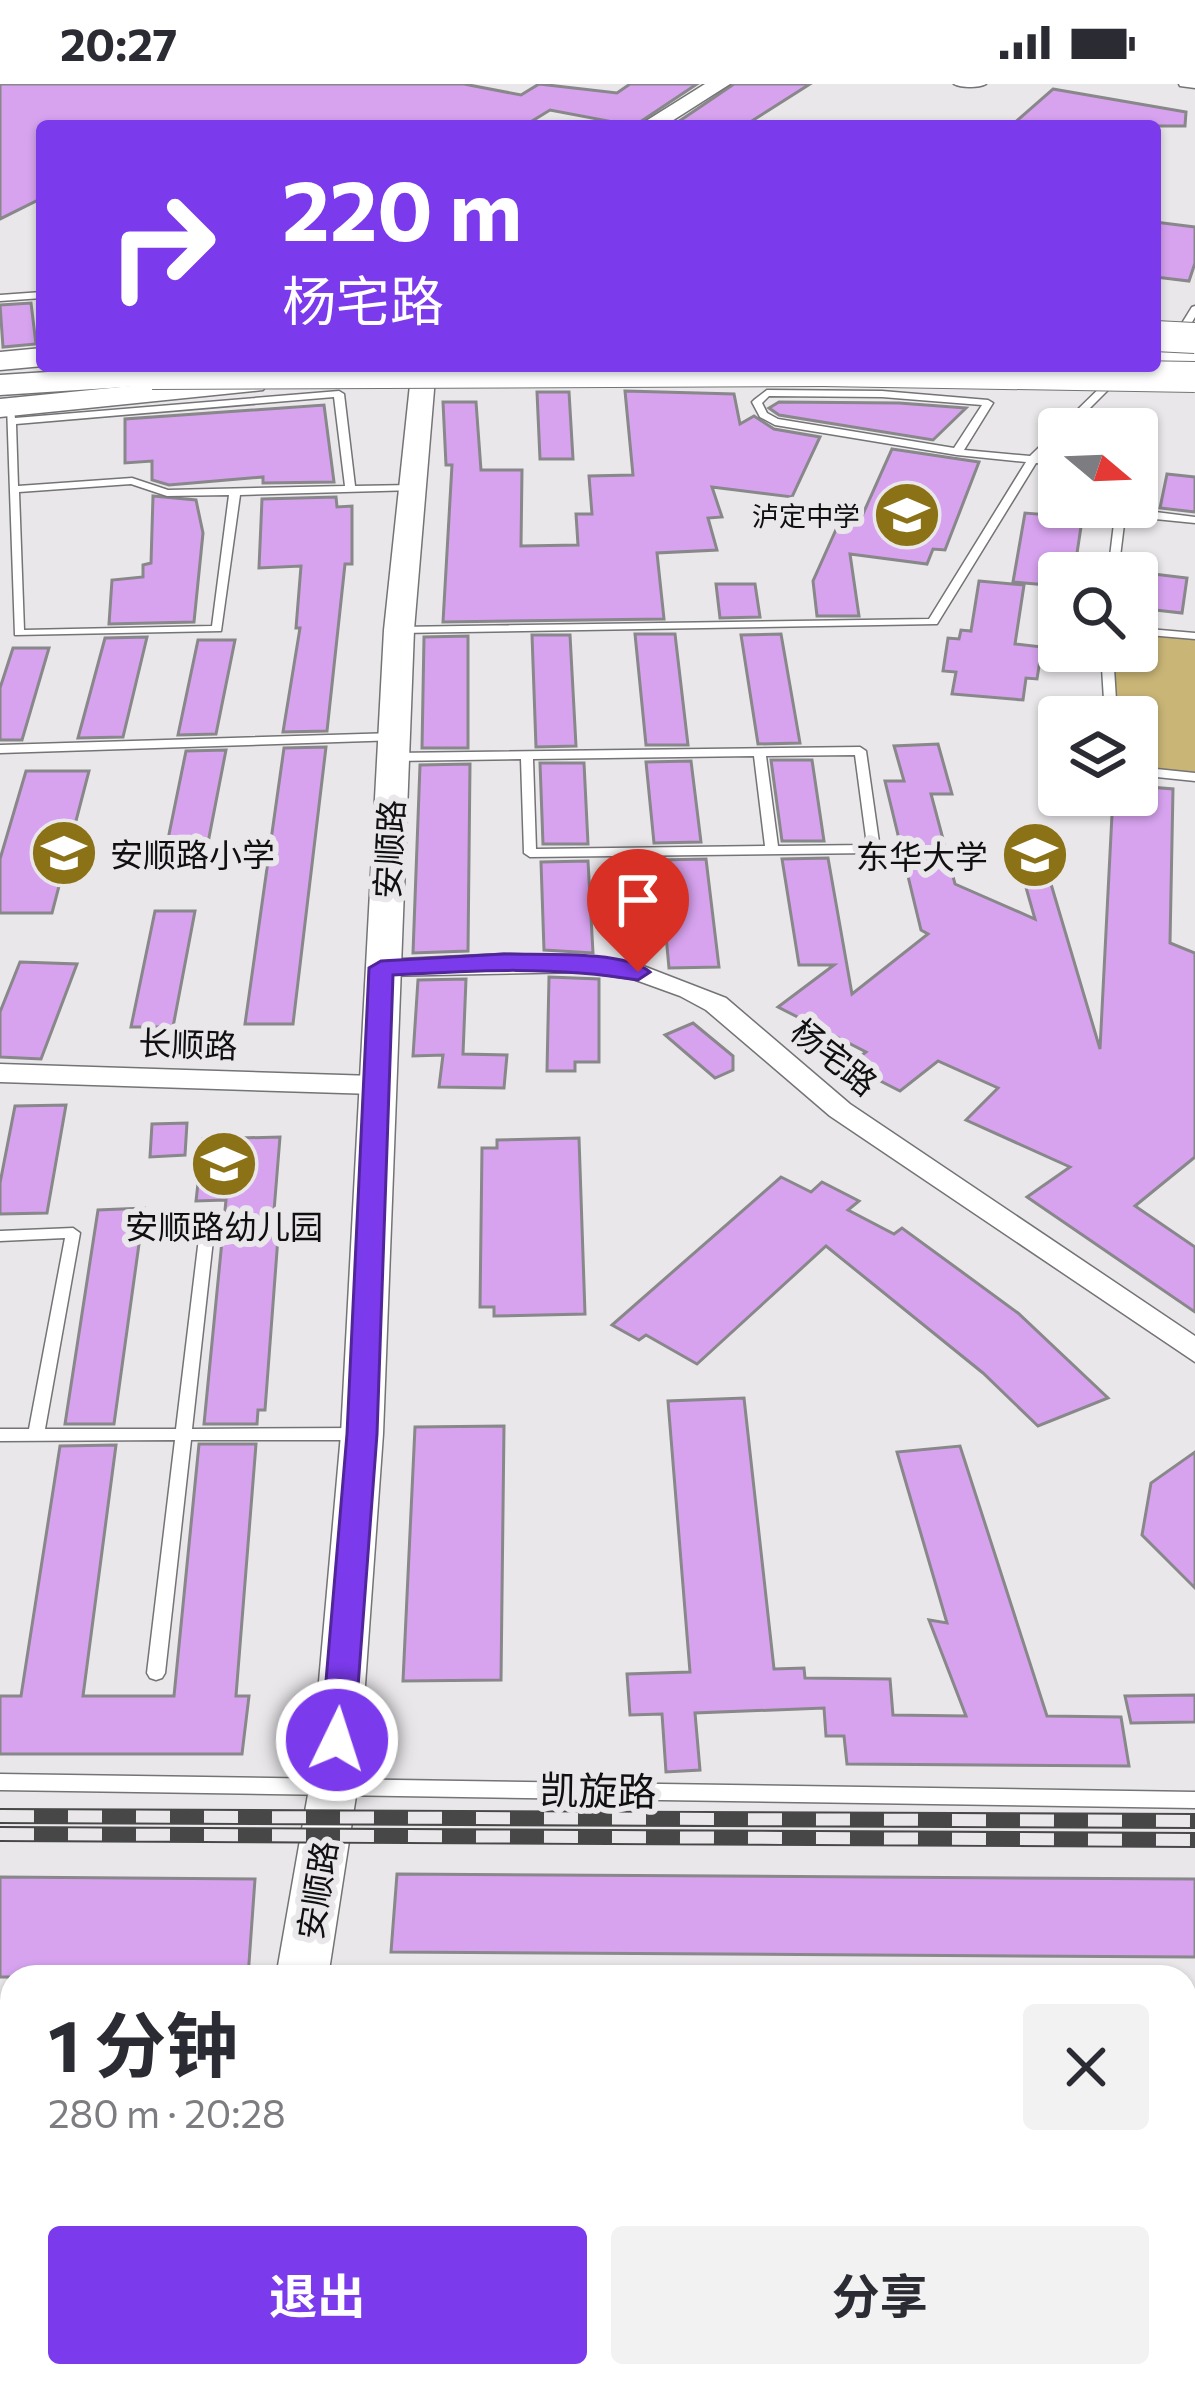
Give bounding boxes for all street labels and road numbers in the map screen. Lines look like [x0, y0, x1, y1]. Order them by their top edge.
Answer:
street label: 安顺路 [365, 798, 411, 900]
street label: 杨宅路 [784, 1009, 886, 1103]
street label: 长顺路 [138, 1021, 238, 1065]
street label: 凯旋路 [539, 1764, 657, 1814]
street label: 安顺路 [288, 1838, 344, 1942]

